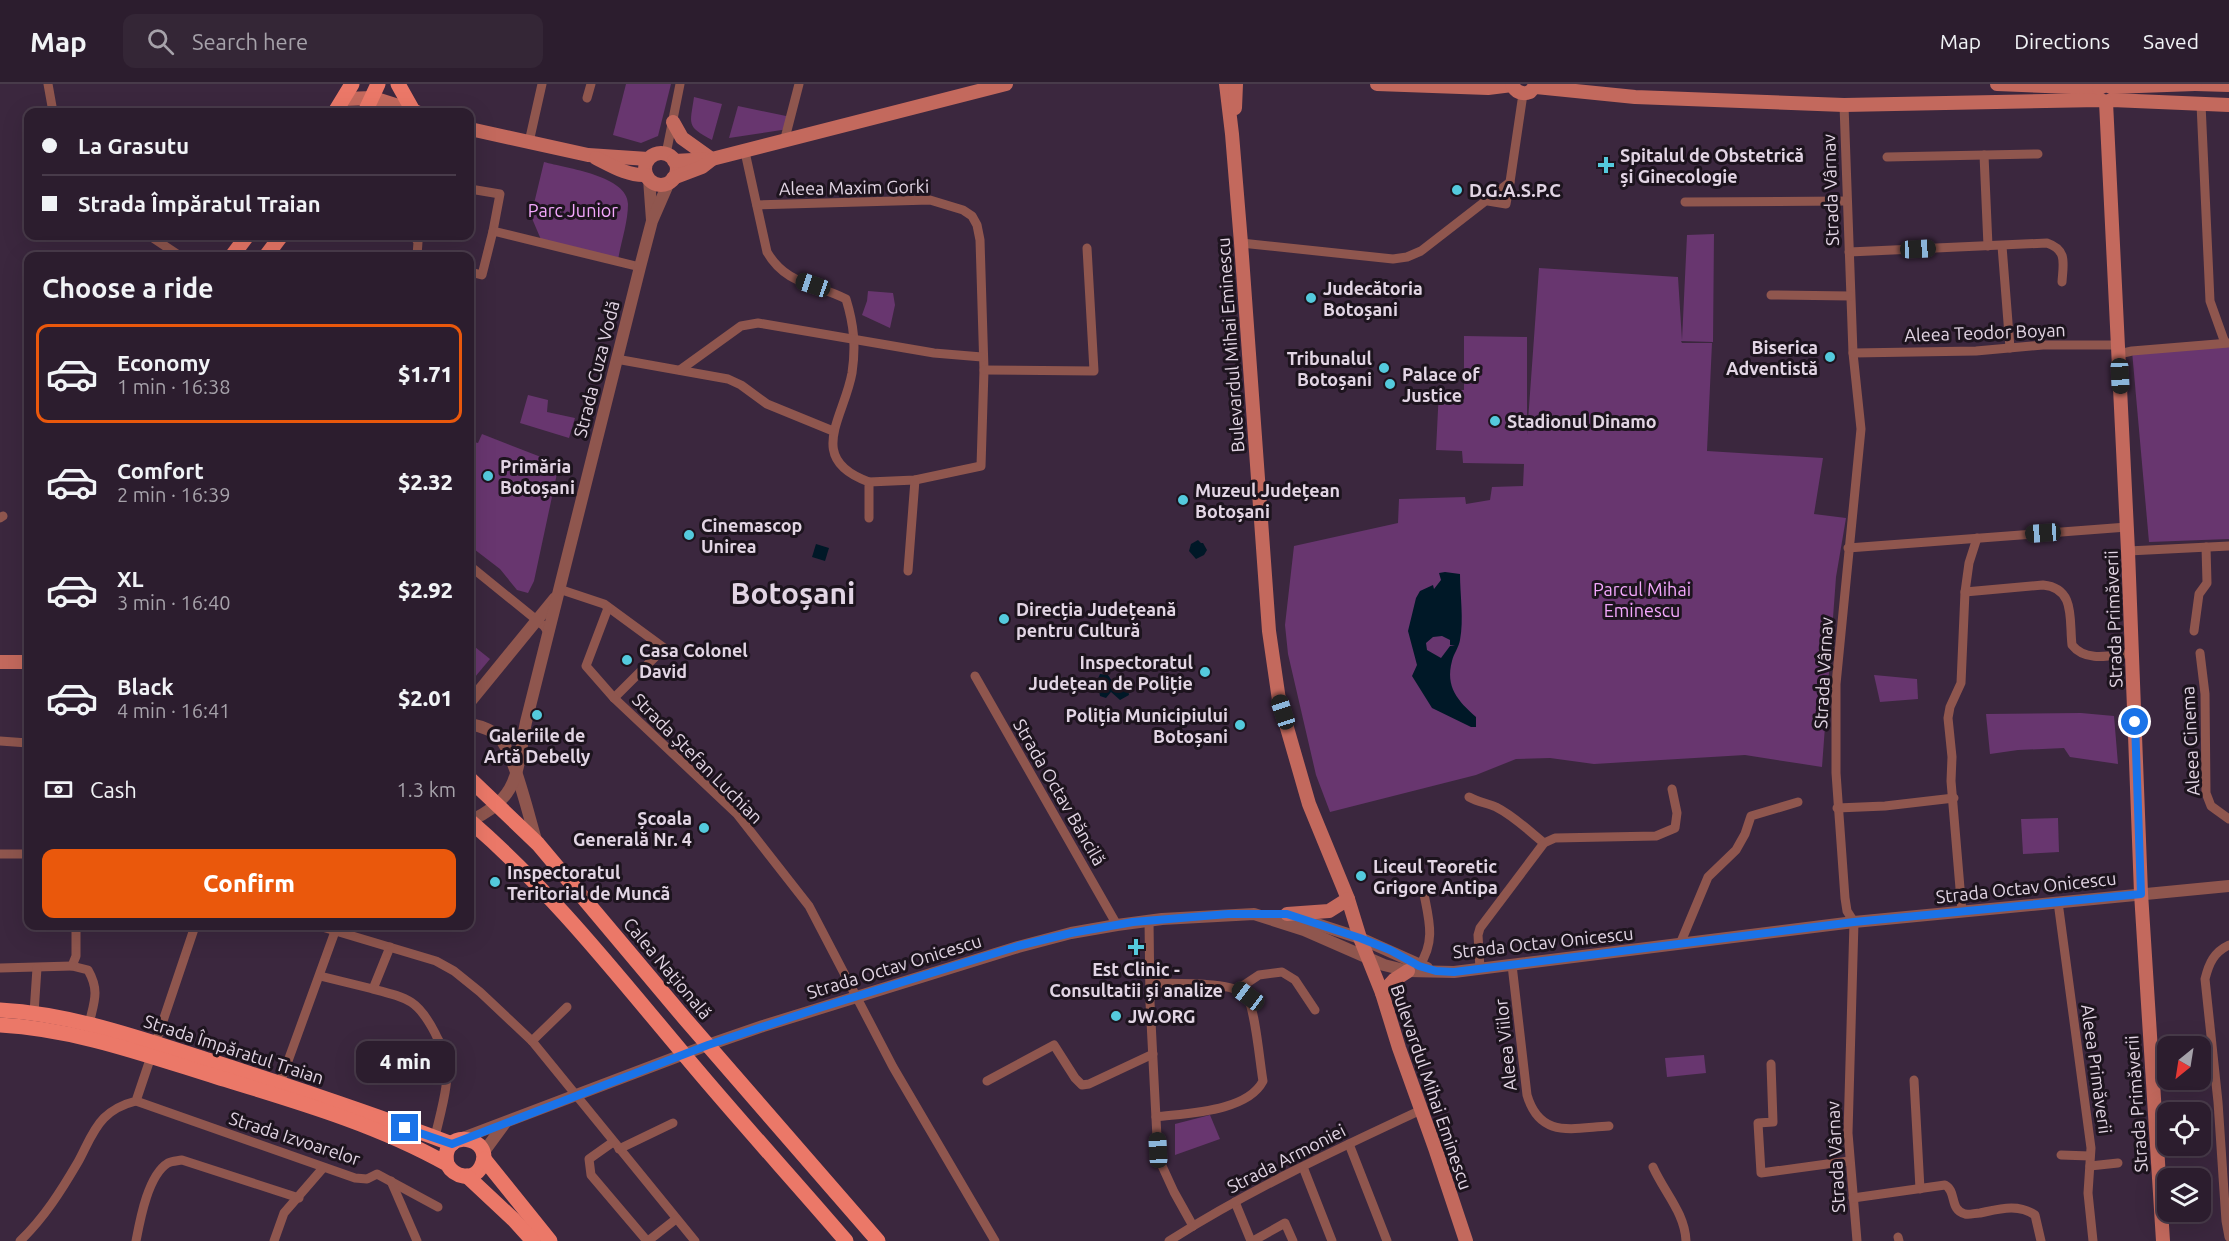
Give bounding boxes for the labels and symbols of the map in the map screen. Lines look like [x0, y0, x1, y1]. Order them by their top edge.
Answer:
street label: Strada Vârnav [1818, 133, 1842, 246]
place label: Spitalul de Obstetrică și Ginecologie [1620, 145, 1804, 187]
marker: Spitalul de Obstetrică și Ginecologie [1597, 156, 1615, 174]
street label: Aleea Maxim Gorki [779, 176, 929, 198]
place label: D.G.A.S.P.C [1469, 180, 1561, 200]
marker: D.G.A.S.P.C [1450, 183, 1464, 197]
park label: Parc Junior [528, 200, 618, 220]
street label: Bulevardul Mihai Eminescu [1213, 237, 1247, 453]
car [1900, 239, 1936, 259]
car [793, 271, 833, 299]
place label: Judecătoria Botoșani [1323, 278, 1423, 320]
marker: Judecătoria Botoșani [1304, 291, 1318, 305]
street label: Strada Cuza Vodă [569, 299, 623, 439]
street label: Aleea Teodor Boyan [1904, 319, 2066, 345]
place label: Biserica Adventistă [1726, 337, 1818, 378]
place label: Tribunalul Botoșani [1287, 348, 1373, 390]
marker: Biserica Adventistă [1823, 350, 1837, 364]
car [2110, 358, 2130, 394]
marker: Tribunalul Botoșani [1377, 361, 1391, 375]
place label: Palace of Justice [1402, 364, 1480, 405]
marker: Palace of Justice [1383, 377, 1397, 391]
place label: Stadionul Dinamo [1507, 411, 1657, 431]
marker: Stadionul Dinamo [1488, 414, 1502, 428]
place label: Primăria Botoșani [500, 456, 575, 498]
marker: Primăria Botoșani [481, 469, 495, 483]
place label: Muzeul Județean Botoșani [1195, 480, 1340, 522]
marker: Muzeul Județean Botoșani [1176, 493, 1190, 507]
place label: Cinemascop Unirea [701, 515, 802, 556]
car [2024, 523, 2062, 543]
marker: Cinemascop Unirea [682, 528, 696, 542]
street label: Strada Primăverii [2101, 550, 2125, 688]
district label: Botoșani [731, 576, 855, 610]
park label: Parcul Mihai Eminescu [1593, 579, 1691, 620]
place label: Direcția Județeană pentru Cultură [1016, 599, 1176, 640]
marker: Direcția Județeană pentru Cultură [997, 612, 1011, 626]
street label: Strada Vârnav [1810, 616, 1836, 729]
place label: Casa Colonel David [639, 640, 748, 681]
place label: Inspectoratul Județean de Poliție [1029, 652, 1194, 694]
marker: Casa Colonel David [620, 653, 634, 667]
marker: Inspectoratul Județean de Poliție [1198, 665, 1212, 679]
street label: Aleea Cinema [2177, 686, 2203, 796]
street label: Strada Ștefan Luchian [629, 689, 767, 827]
car [1269, 692, 1297, 732]
place label: Poliția Municipiului Botoșani [1066, 705, 1228, 747]
marker: Galeriile de Artă Debelly [530, 708, 544, 722]
route start [2121, 708, 2148, 735]
street label: Strada Octav Băncilă [1010, 715, 1110, 869]
marker: Poliția Municipiului Botoșani [1233, 718, 1247, 732]
place label: Galeriile de Artă Debelly [484, 725, 591, 766]
place label: Școala Generală Nr. 4 [573, 808, 692, 849]
marker: Școala Generală Nr. 4 [697, 821, 711, 835]
place label: Liceul Teoretic Grigore Antipa [1373, 856, 1498, 897]
place label: Inspectoratul Teritorial de Muncã [507, 862, 670, 903]
street label: Strada Octav Onicescu [1935, 868, 2117, 906]
marker: Liceul Teoretic Grigore Antipa [1354, 869, 1368, 883]
marker: Inspectoratul Teritorial de Muncã [488, 875, 502, 889]
street label: Calea Națională [620, 913, 716, 1023]
street label: Strada Octav Onicescu [1452, 923, 1634, 961]
street label: Strada Octav Onicescu [804, 930, 984, 1002]
marker: Est Clinic - Consultatii și analize [1127, 938, 1145, 956]
place label: Est Clinic - Consultatii și analize [1049, 959, 1223, 1001]
car [1228, 978, 1268, 1014]
street label: Bulevardul Mihai Eminescu [1387, 982, 1477, 1192]
street label: Aleea Viilor [1490, 998, 1520, 1092]
street label: Aleea Primăverii [2078, 1003, 2116, 1135]
place label: JW.ORG [1128, 1006, 1196, 1026]
street label: Strada Împăratul Traian [142, 1009, 327, 1088]
marker: JW.ORG [1109, 1009, 1123, 1023]
street label: Strada Primăverii [2121, 1035, 2151, 1173]
north arrow [2157, 1036, 2211, 1090]
callout: 4 min [356, 1041, 454, 1083]
street label: Strada Vârnav [1822, 1100, 1848, 1213]
street label: Strada Izvoarelor [227, 1107, 363, 1169]
route end [391, 1114, 418, 1141]
street label: Strada Armoniei [1224, 1120, 1348, 1196]
car [1148, 1132, 1168, 1168]

